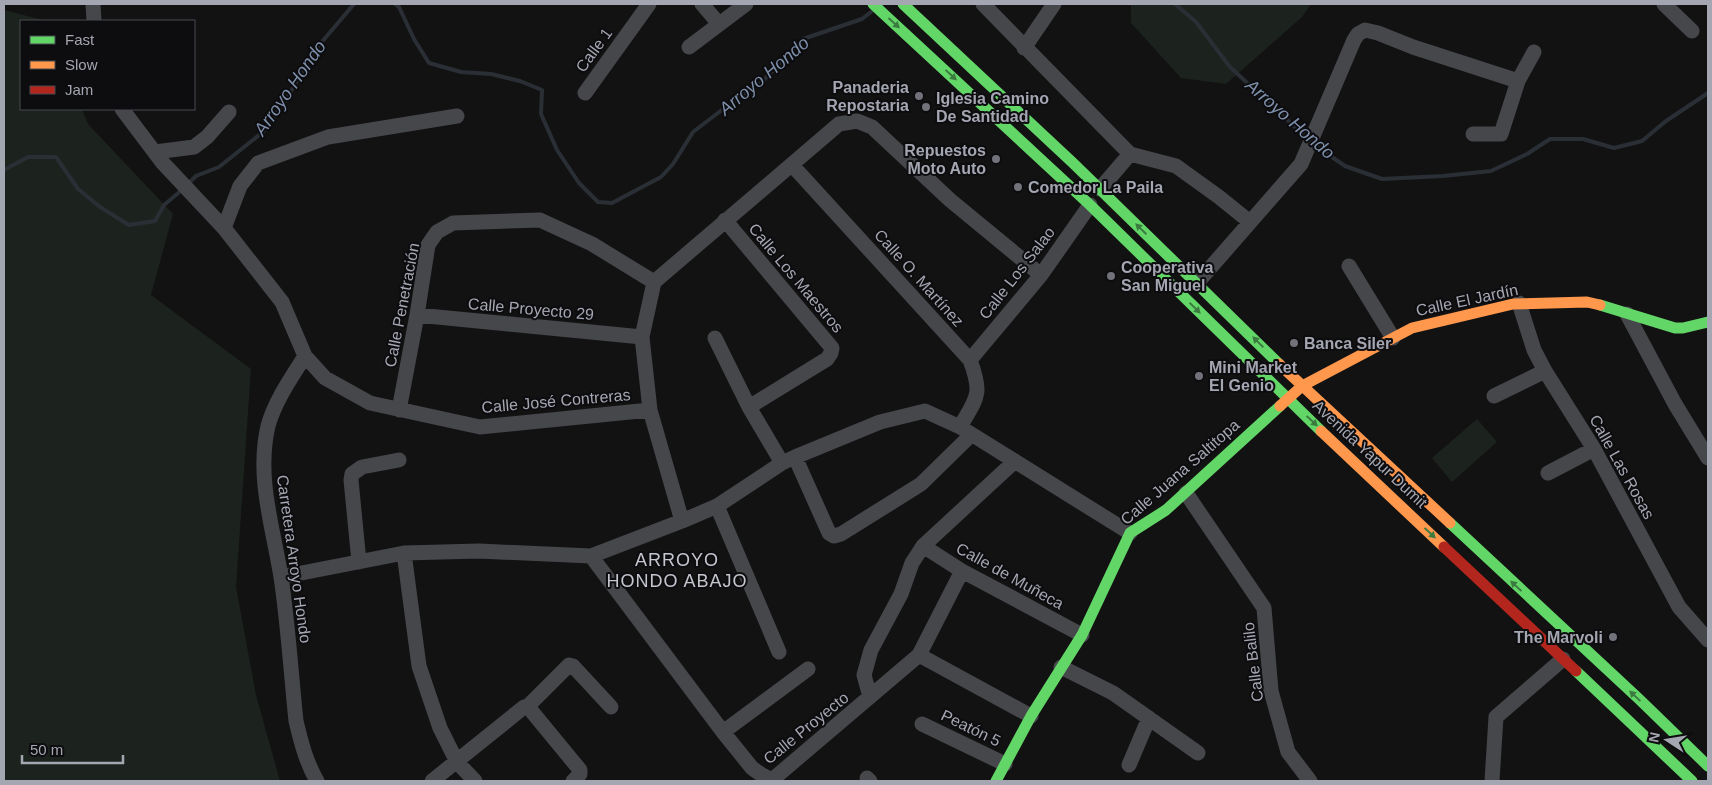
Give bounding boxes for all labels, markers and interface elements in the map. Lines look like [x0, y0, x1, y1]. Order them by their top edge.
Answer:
one-way arrow [888, 17, 900, 29]
legend [20, 20, 195, 110]
street label: Calle 1 [572, 25, 616, 75]
text: Fast [65, 31, 95, 48]
water label: Arroyo Hondo [714, 33, 813, 120]
water label: Arroyo Hondo [249, 37, 330, 140]
text: Slow [65, 56, 98, 73]
one-way arrow [944, 69, 956, 81]
water label: Arroyo Hondo [1241, 74, 1338, 163]
place label: Panaderia Repostaria [826, 79, 909, 114]
text: Jam [65, 81, 93, 98]
marker: Panaderia Repostaria [913, 90, 925, 102]
place label: Iglesia Camino De Santidad [936, 90, 1049, 125]
marker: Iglesia Camino De Santidad [920, 101, 932, 113]
place label: Repuestos Moto Auto [904, 142, 986, 177]
marker: Repuestos Moto Auto [990, 153, 1002, 165]
place label: Comedor La Paila [1028, 179, 1163, 196]
marker: Comedor La Paila [1012, 181, 1024, 193]
street label: Calle Los Maestros [745, 220, 847, 336]
one-way arrow [1136, 223, 1148, 235]
street label: Calle Los Salao [976, 224, 1058, 322]
street label: Calle O. Martínez [871, 226, 967, 330]
street label: Calle Penetración [382, 241, 422, 369]
place label: Cooperativa San Miguel [1121, 259, 1214, 294]
marker: Cooperativa San Miguel [1105, 270, 1117, 282]
street label: Calle El Jardín [1414, 281, 1520, 319]
street label: Calle Proyecto 29 [467, 295, 595, 323]
one-way arrow [1189, 302, 1201, 314]
place label: Banca Siler [1304, 335, 1391, 352]
one-way arrow [1252, 337, 1264, 349]
marker: Banca Siler [1288, 337, 1300, 349]
place label: Mini Market El Genio [1209, 359, 1298, 394]
marker: Mini Market El Genio [1193, 370, 1205, 382]
street label: Calle José Contreras [481, 386, 631, 416]
street label: Avenida Yapur Dumit [1310, 397, 1431, 512]
street label: Calle Las Rosas [1586, 412, 1658, 522]
one-way arrow [1305, 415, 1317, 427]
street label: Calle Juana Saltitopa [1117, 416, 1243, 528]
street label: Carretera Arroyo Hondo [274, 474, 314, 644]
one-way arrow [1423, 527, 1435, 539]
street label: Calle de Muñeca [953, 539, 1067, 613]
district label: ARROYO HONDO ABAJO [606, 550, 748, 591]
one-way arrow [1511, 580, 1523, 592]
street label: Calle Balilo [1240, 621, 1266, 703]
place label: The Marvoli [1514, 629, 1603, 646]
marker: The Marvoli [1607, 631, 1619, 643]
street label: Calle Proyecto [760, 689, 852, 767]
one-way arrow [1630, 690, 1642, 702]
street label: Peatón 5 [938, 706, 1004, 750]
north arrow [1642, 715, 1692, 765]
text: N [1645, 731, 1663, 744]
scale bar [22, 732, 124, 764]
text: 50 m [30, 741, 63, 758]

